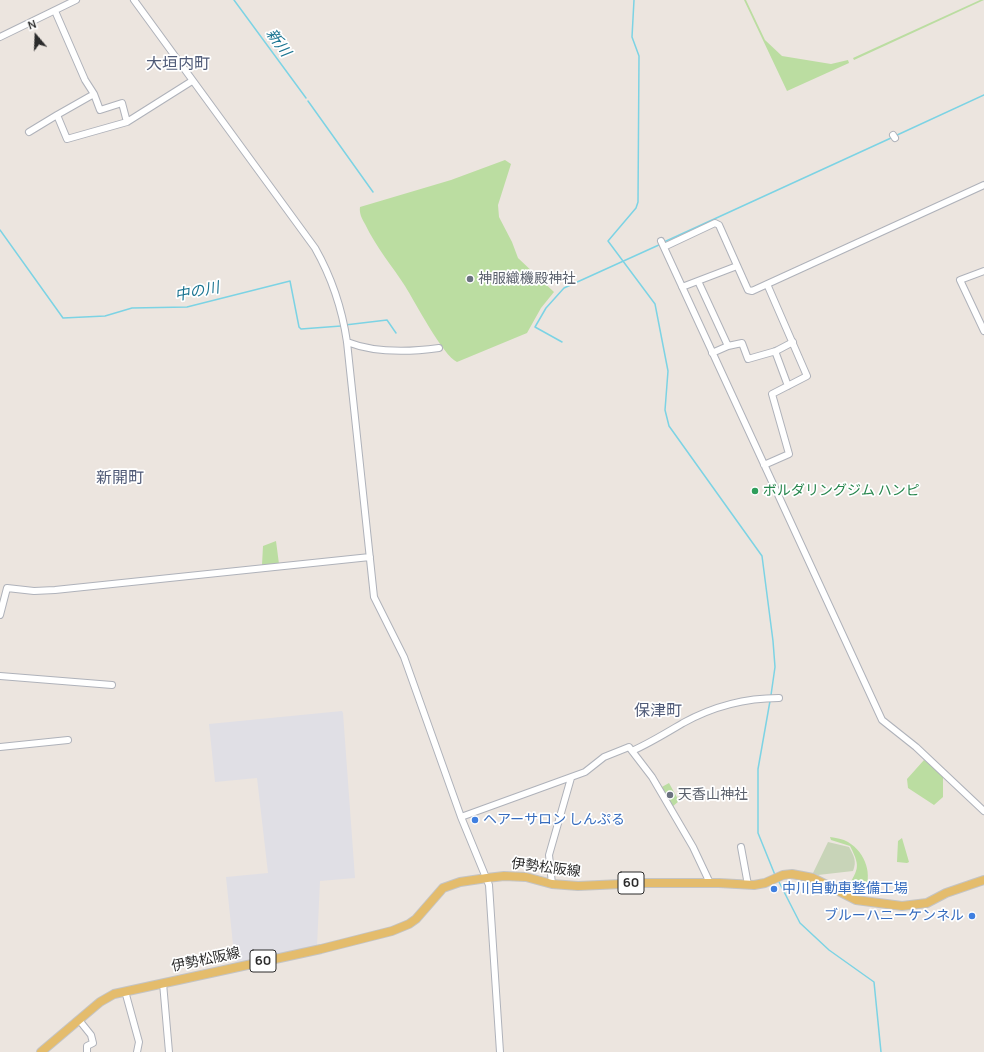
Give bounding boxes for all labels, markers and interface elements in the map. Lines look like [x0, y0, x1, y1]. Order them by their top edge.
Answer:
north arrow [16, 16, 56, 56]
text: N [26, 16, 38, 33]
water label: 新川 [262, 26, 294, 60]
district label: 大垣内町 [146, 55, 210, 75]
place label: 神服織機殿神社 [478, 271, 576, 287]
marker: 神服織機殿神社 [465, 274, 475, 284]
water label: 中の川 [173, 279, 221, 305]
district label: 新開町 [96, 469, 144, 489]
place label: ボルダリングジム ハンピ [763, 483, 920, 499]
marker: ボルダリングジム ハンピ [750, 486, 760, 496]
district label: 保津町 [634, 702, 682, 722]
place label: 天香山神社 [678, 787, 748, 803]
marker: 天香山神社 [665, 790, 675, 800]
place label: ヘアーサロン しんぷる [483, 812, 625, 828]
marker: ヘアーサロン しんぷる [470, 815, 480, 825]
street label: 伊勢松阪線 [510, 855, 582, 881]
road number: 60 [618, 872, 644, 894]
place label: 中川自動車整備工場 [782, 881, 908, 897]
marker: 中川自動車整備工場 [769, 884, 779, 894]
place label: ブルーハニーケンネル [824, 908, 964, 924]
marker: ブルーハニーケンネル [967, 911, 977, 921]
street label: 伊勢松阪線 [170, 945, 242, 975]
road number: 60 [250, 950, 276, 972]

